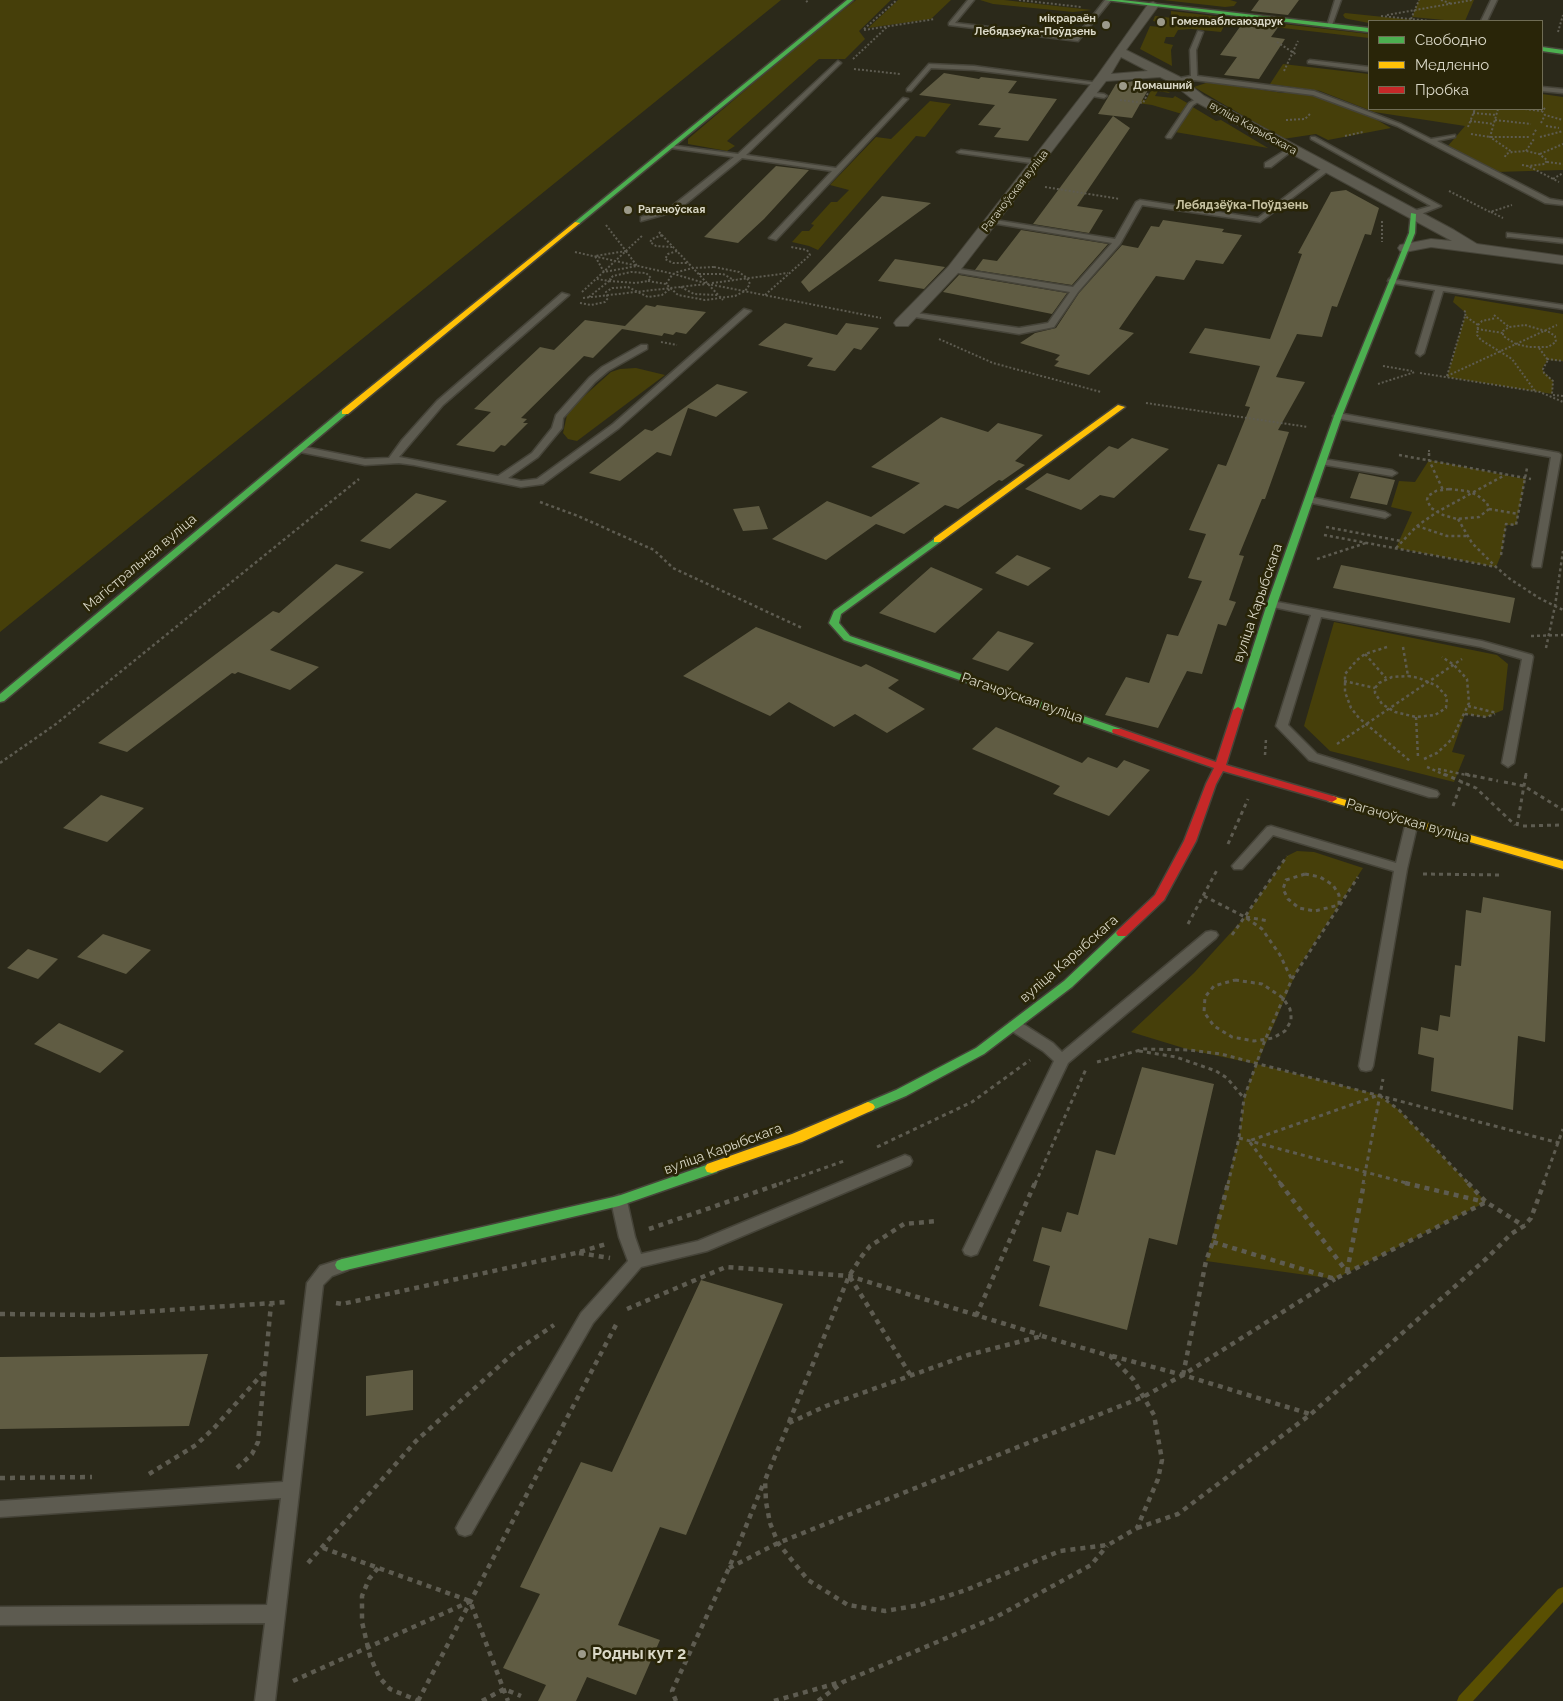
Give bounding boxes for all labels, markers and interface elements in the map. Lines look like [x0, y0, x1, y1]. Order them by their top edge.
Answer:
place label: мікрараён Лебядзеўка-Поўдзень [974, 12, 1096, 38]
place label: Гомельаблсаюздрук [1171, 15, 1283, 29]
marker: Гомельаблсаюздрук [1155, 16, 1167, 28]
marker: мікрараён Лебядзеўка-Поўдзень [1100, 19, 1112, 31]
legend [1368, 20, 1543, 110]
text: Свободно [1415, 31, 1487, 49]
text: Медленно [1415, 56, 1489, 74]
place label: Домашний [1133, 79, 1192, 93]
marker: Домашний [1117, 80, 1129, 92]
text: Пробка [1415, 81, 1469, 99]
street label: вуліца Карыбскага [1207, 99, 1299, 157]
street label: Рагачоўская вуліца [979, 147, 1051, 235]
district label: Лебядзёўка-Поўдзень [1176, 198, 1308, 212]
place label: Рагачоўская [638, 203, 705, 217]
marker: Рагачоўская [622, 204, 634, 216]
street label: Магістральная вуліца [80, 511, 200, 615]
street label: вуліца Карыбскага [1230, 541, 1286, 665]
street label: Рагачоўская вуліца [959, 669, 1085, 727]
street label: Рагачоўская вуліца [1344, 795, 1472, 847]
street label: вуліца Карыбскага [1017, 912, 1121, 1006]
street label: вуліца Карыбскага [662, 1120, 784, 1178]
place label: Родны кут 2 [592, 1644, 686, 1664]
marker: Родны кут 2 [576, 1648, 588, 1660]

